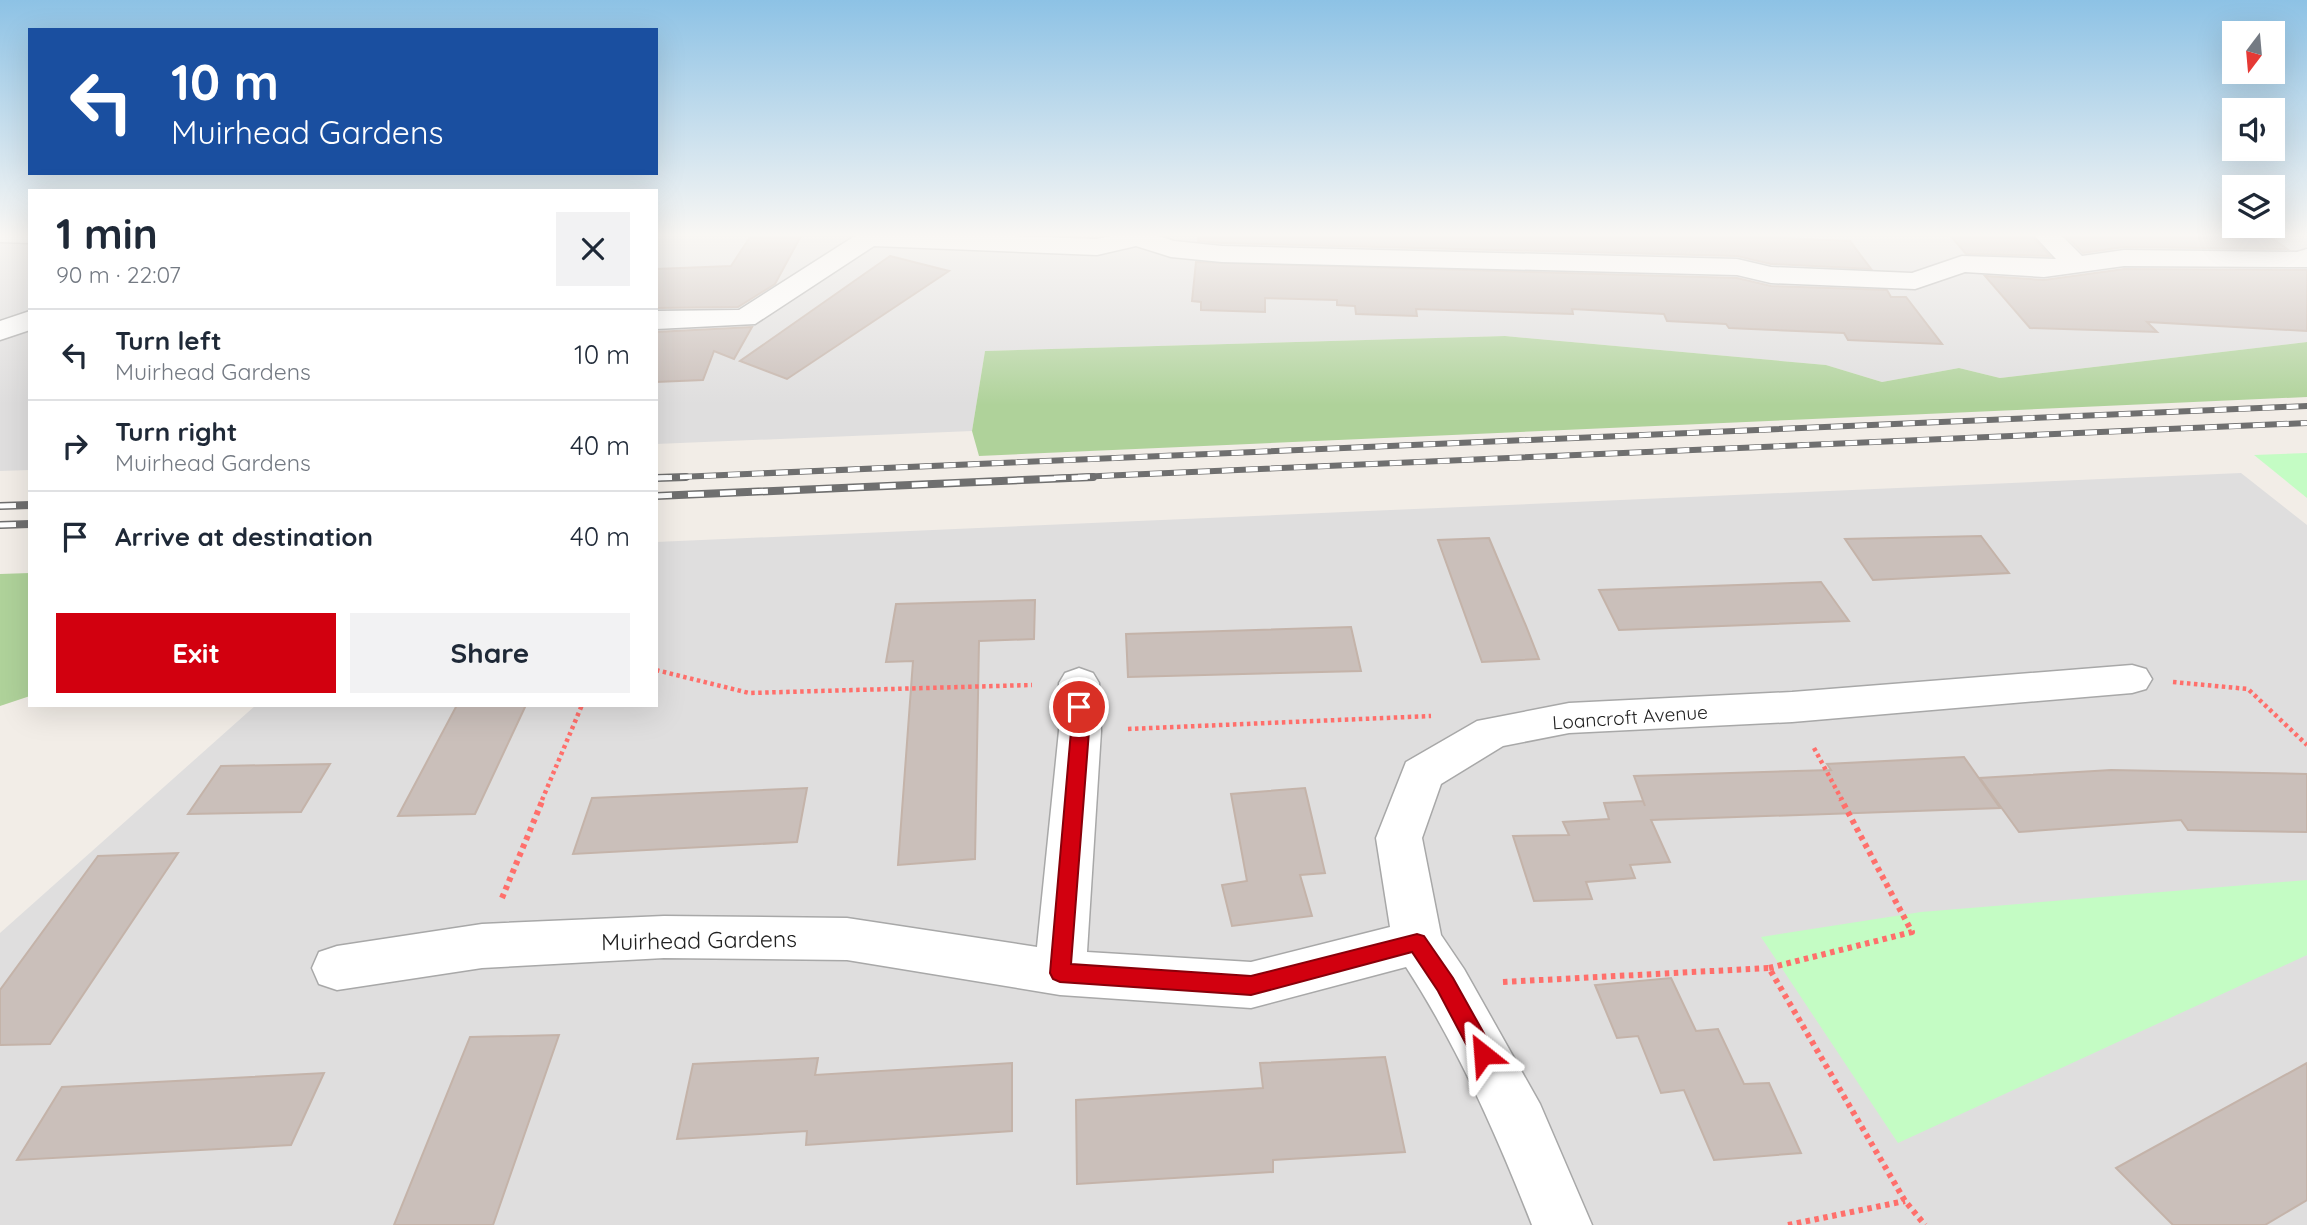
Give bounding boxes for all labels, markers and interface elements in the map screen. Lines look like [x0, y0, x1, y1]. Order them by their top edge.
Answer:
north arrow [2222, 21, 2286, 84]
map controls [2222, 21, 2285, 238]
text: 10 m [171, 51, 279, 112]
icon: left [56, 56, 147, 147]
button: sound [2222, 98, 2285, 161]
text: Muirhead Gardens [171, 112, 443, 152]
button: layers [2222, 175, 2285, 238]
text: 1 min [56, 207, 158, 260]
button: close [556, 212, 630, 286]
text: 90 m · 22:07 [56, 260, 181, 289]
text: Turn left [115, 324, 222, 357]
icon: left [56, 336, 94, 374]
text: 10 m [574, 338, 630, 371]
text: Muirhead Gardens [115, 357, 311, 386]
text: Turn right [115, 415, 237, 448]
icon: right [56, 427, 94, 465]
text: 40 m [570, 429, 630, 462]
text: Muirhead Gardens [115, 448, 311, 477]
icon: arrive [56, 518, 94, 556]
text: Arrive at destination [115, 520, 373, 553]
text: 40 m [570, 520, 630, 553]
button: Exit [56, 613, 336, 693]
button: Share [350, 613, 630, 693]
pin [1049, 677, 1109, 737]
icon: arrive [1060, 688, 1098, 726]
street label: Loancroft Avenue [1551, 700, 1709, 734]
street label: Muirhead Gardens [601, 924, 797, 956]
position arrow [1446, 1017, 1520, 1091]

